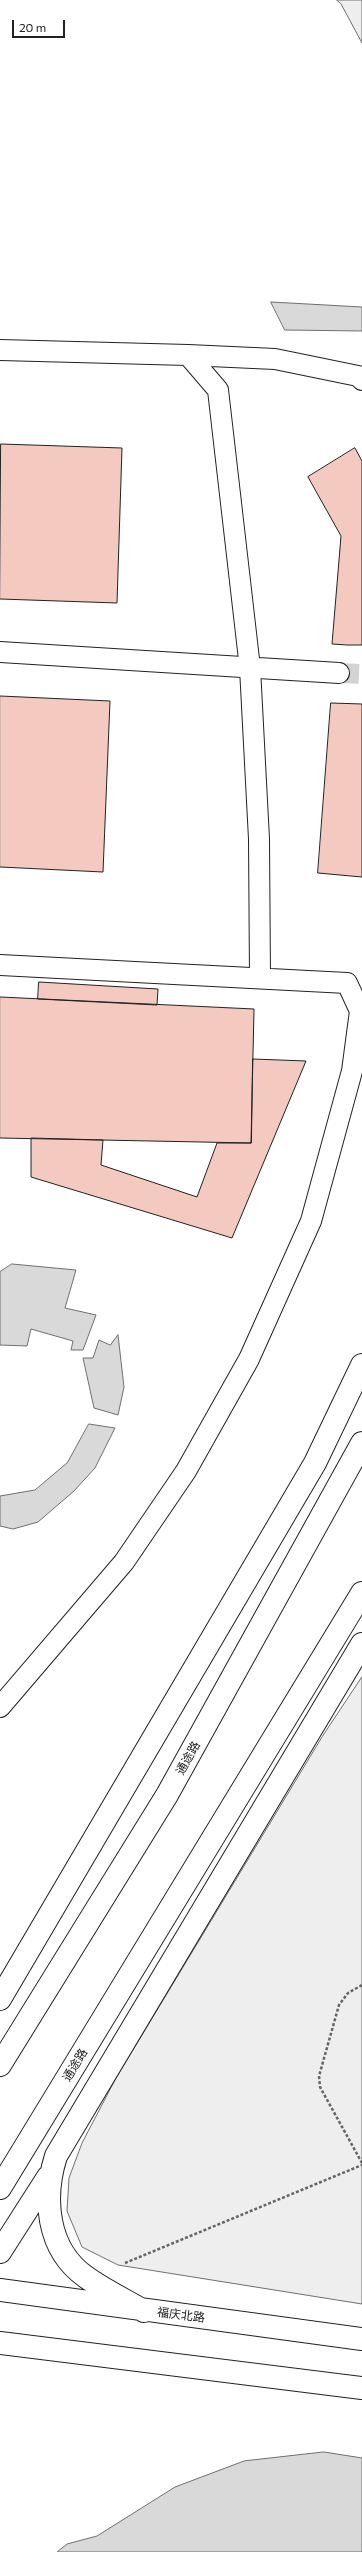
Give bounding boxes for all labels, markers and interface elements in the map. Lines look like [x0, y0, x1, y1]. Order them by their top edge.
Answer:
scale bar [14, 12, 67, 38]
text: 20 m [19, 20, 46, 34]
street label: 通途路 [173, 1739, 203, 1777]
street label: 通途路 [60, 2046, 90, 2084]
street label: 福庆北路 [156, 2305, 206, 2325]

